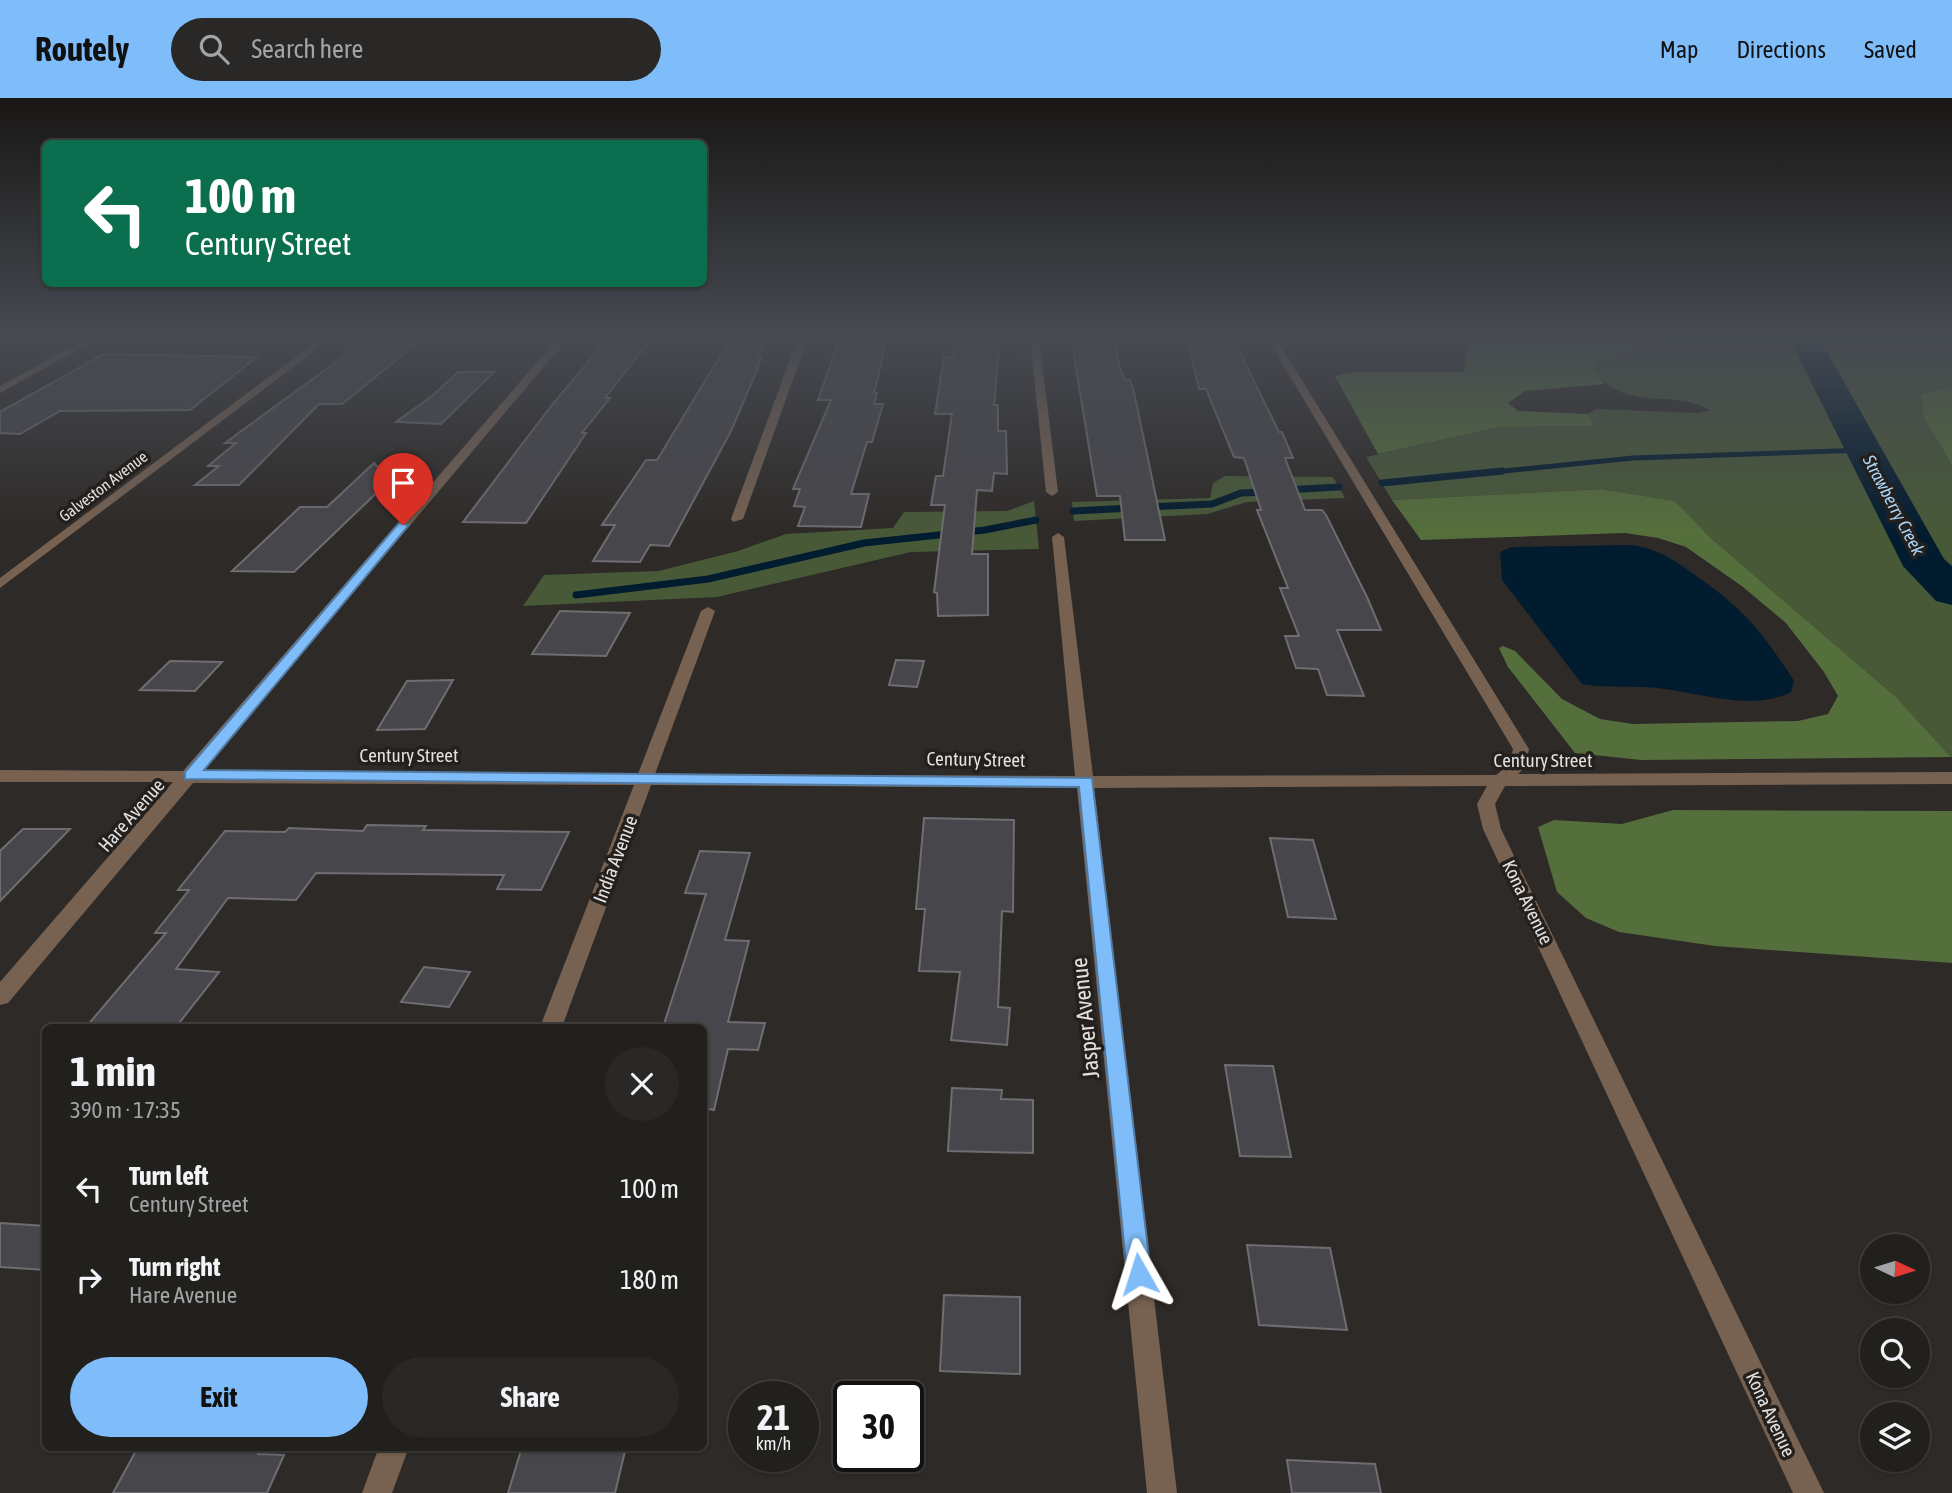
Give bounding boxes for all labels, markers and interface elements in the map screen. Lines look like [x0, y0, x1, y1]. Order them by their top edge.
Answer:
search box [171, 18, 661, 81]
text: Routely [35, 30, 129, 68]
icon: search [195, 30, 233, 68]
text: Search here [251, 34, 363, 64]
text: Map [1660, 36, 1698, 63]
text: Directions [1736, 36, 1826, 63]
text: Saved [1864, 36, 1917, 63]
text: 100 m [185, 167, 296, 223]
icon: left [70, 168, 161, 259]
text: Century Street [185, 225, 351, 262]
street label: Galveston Avenue [55, 447, 151, 525]
water label: Strawberry Creek [1858, 450, 1930, 560]
pin [373, 453, 433, 525]
icon: arrive [384, 464, 422, 502]
street label: Century Street [360, 744, 458, 766]
street label: Century Street [926, 747, 1026, 771]
street label: Century Street [1494, 749, 1592, 771]
street label: Hare Avenue [93, 774, 169, 856]
street label: India Avenue [588, 812, 642, 906]
street label: Kona Avenue [1498, 856, 1558, 948]
street label: Jasper Avenue [1066, 956, 1104, 1080]
text: 1 min [70, 1047, 156, 1095]
button: close [605, 1047, 679, 1121]
text: 390 m · 17:35 [70, 1097, 181, 1123]
text: Turn left [129, 1161, 209, 1191]
icon: left [70, 1170, 108, 1208]
text: 100 m [620, 1174, 679, 1204]
text: Century Street [129, 1191, 249, 1217]
north arrow [1860, 1234, 1930, 1304]
map controls [1860, 1234, 1930, 1472]
position arrow [1102, 1237, 1176, 1311]
text: Turn right [129, 1252, 220, 1282]
icon: right [70, 1261, 108, 1299]
text: 180 m [620, 1265, 679, 1295]
text: Hare Avenue [129, 1282, 237, 1308]
button: search [1860, 1318, 1930, 1388]
button: Exit [70, 1357, 368, 1437]
button: Share [382, 1357, 679, 1437]
street label: Kona Avenue [1742, 1368, 1800, 1460]
speed limit sign: 30 [833, 1381, 924, 1472]
text: 21 [757, 1397, 790, 1437]
button: layers [1860, 1402, 1930, 1472]
text: km/h [756, 1433, 791, 1454]

